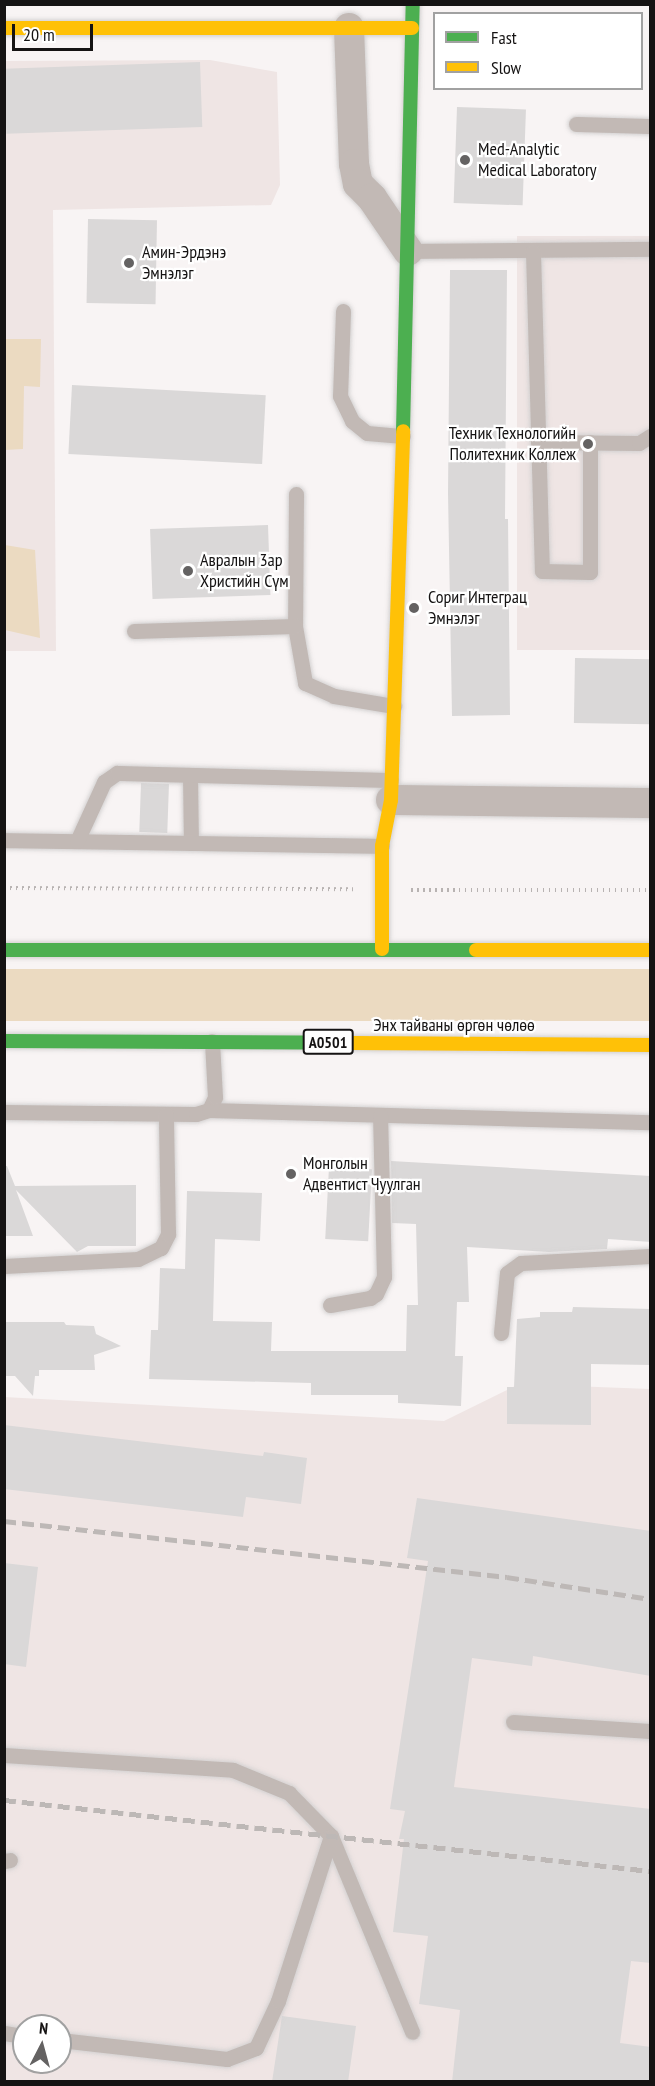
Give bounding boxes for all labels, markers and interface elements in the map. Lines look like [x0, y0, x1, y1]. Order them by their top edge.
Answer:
scale bar [15, 12, 96, 50]
legend [433, 12, 643, 90]
text: 20 m [23, 23, 55, 46]
text: Fast [491, 26, 517, 49]
text: Slow [491, 56, 521, 79]
place label: Med-Analytic Medical Laboratory [478, 139, 597, 182]
marker: Med-Analytic Medical Laboratory [456, 151, 474, 169]
place label: Амин-Эрдэнэ Эмнэлэг [142, 242, 226, 284]
marker: Амин-Эрдэнэ Эмнэлэг [120, 254, 138, 272]
place label: Техник Технологийн Политехник Коллеж [448, 423, 576, 466]
marker: Техник Технологийн Политехник Коллеж [581, 437, 595, 451]
place label: Авралын 3ар Христийн Сүм [200, 550, 289, 592]
marker: Авралын 3ар Христийн Сүм [181, 564, 195, 578]
place label: Сориг Интеграц Эмнэлэг [428, 587, 527, 630]
marker: Сориг Интеграц Эмнэлэг [405, 599, 423, 617]
street label: Энх тайваны өргөн чөлөө [373, 1014, 535, 1036]
road number: A0501 [302, 1029, 354, 1055]
place label: Монголын Адвентист Чуулган [303, 1153, 421, 1196]
marker: Монголын Адвентист Чуулган [284, 1167, 298, 1181]
north arrow [12, 2014, 72, 2074]
text: N [38, 2018, 49, 2038]

